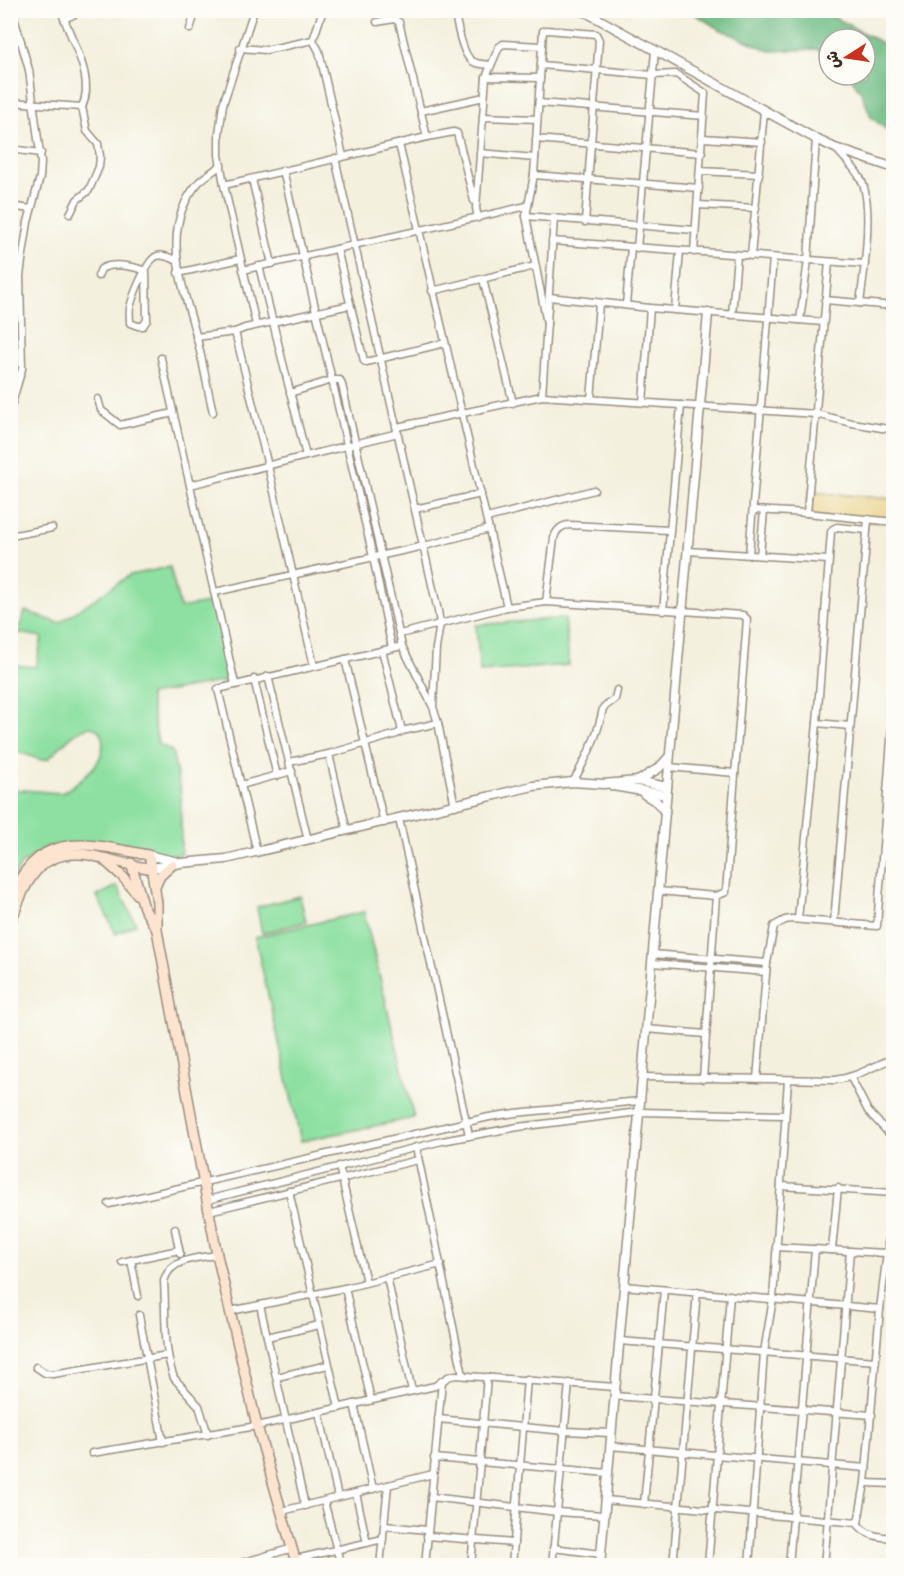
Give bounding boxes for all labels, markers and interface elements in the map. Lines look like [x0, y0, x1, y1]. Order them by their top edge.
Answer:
north arrow [817, 27, 877, 87]
text: ش [818, 49, 845, 71]

